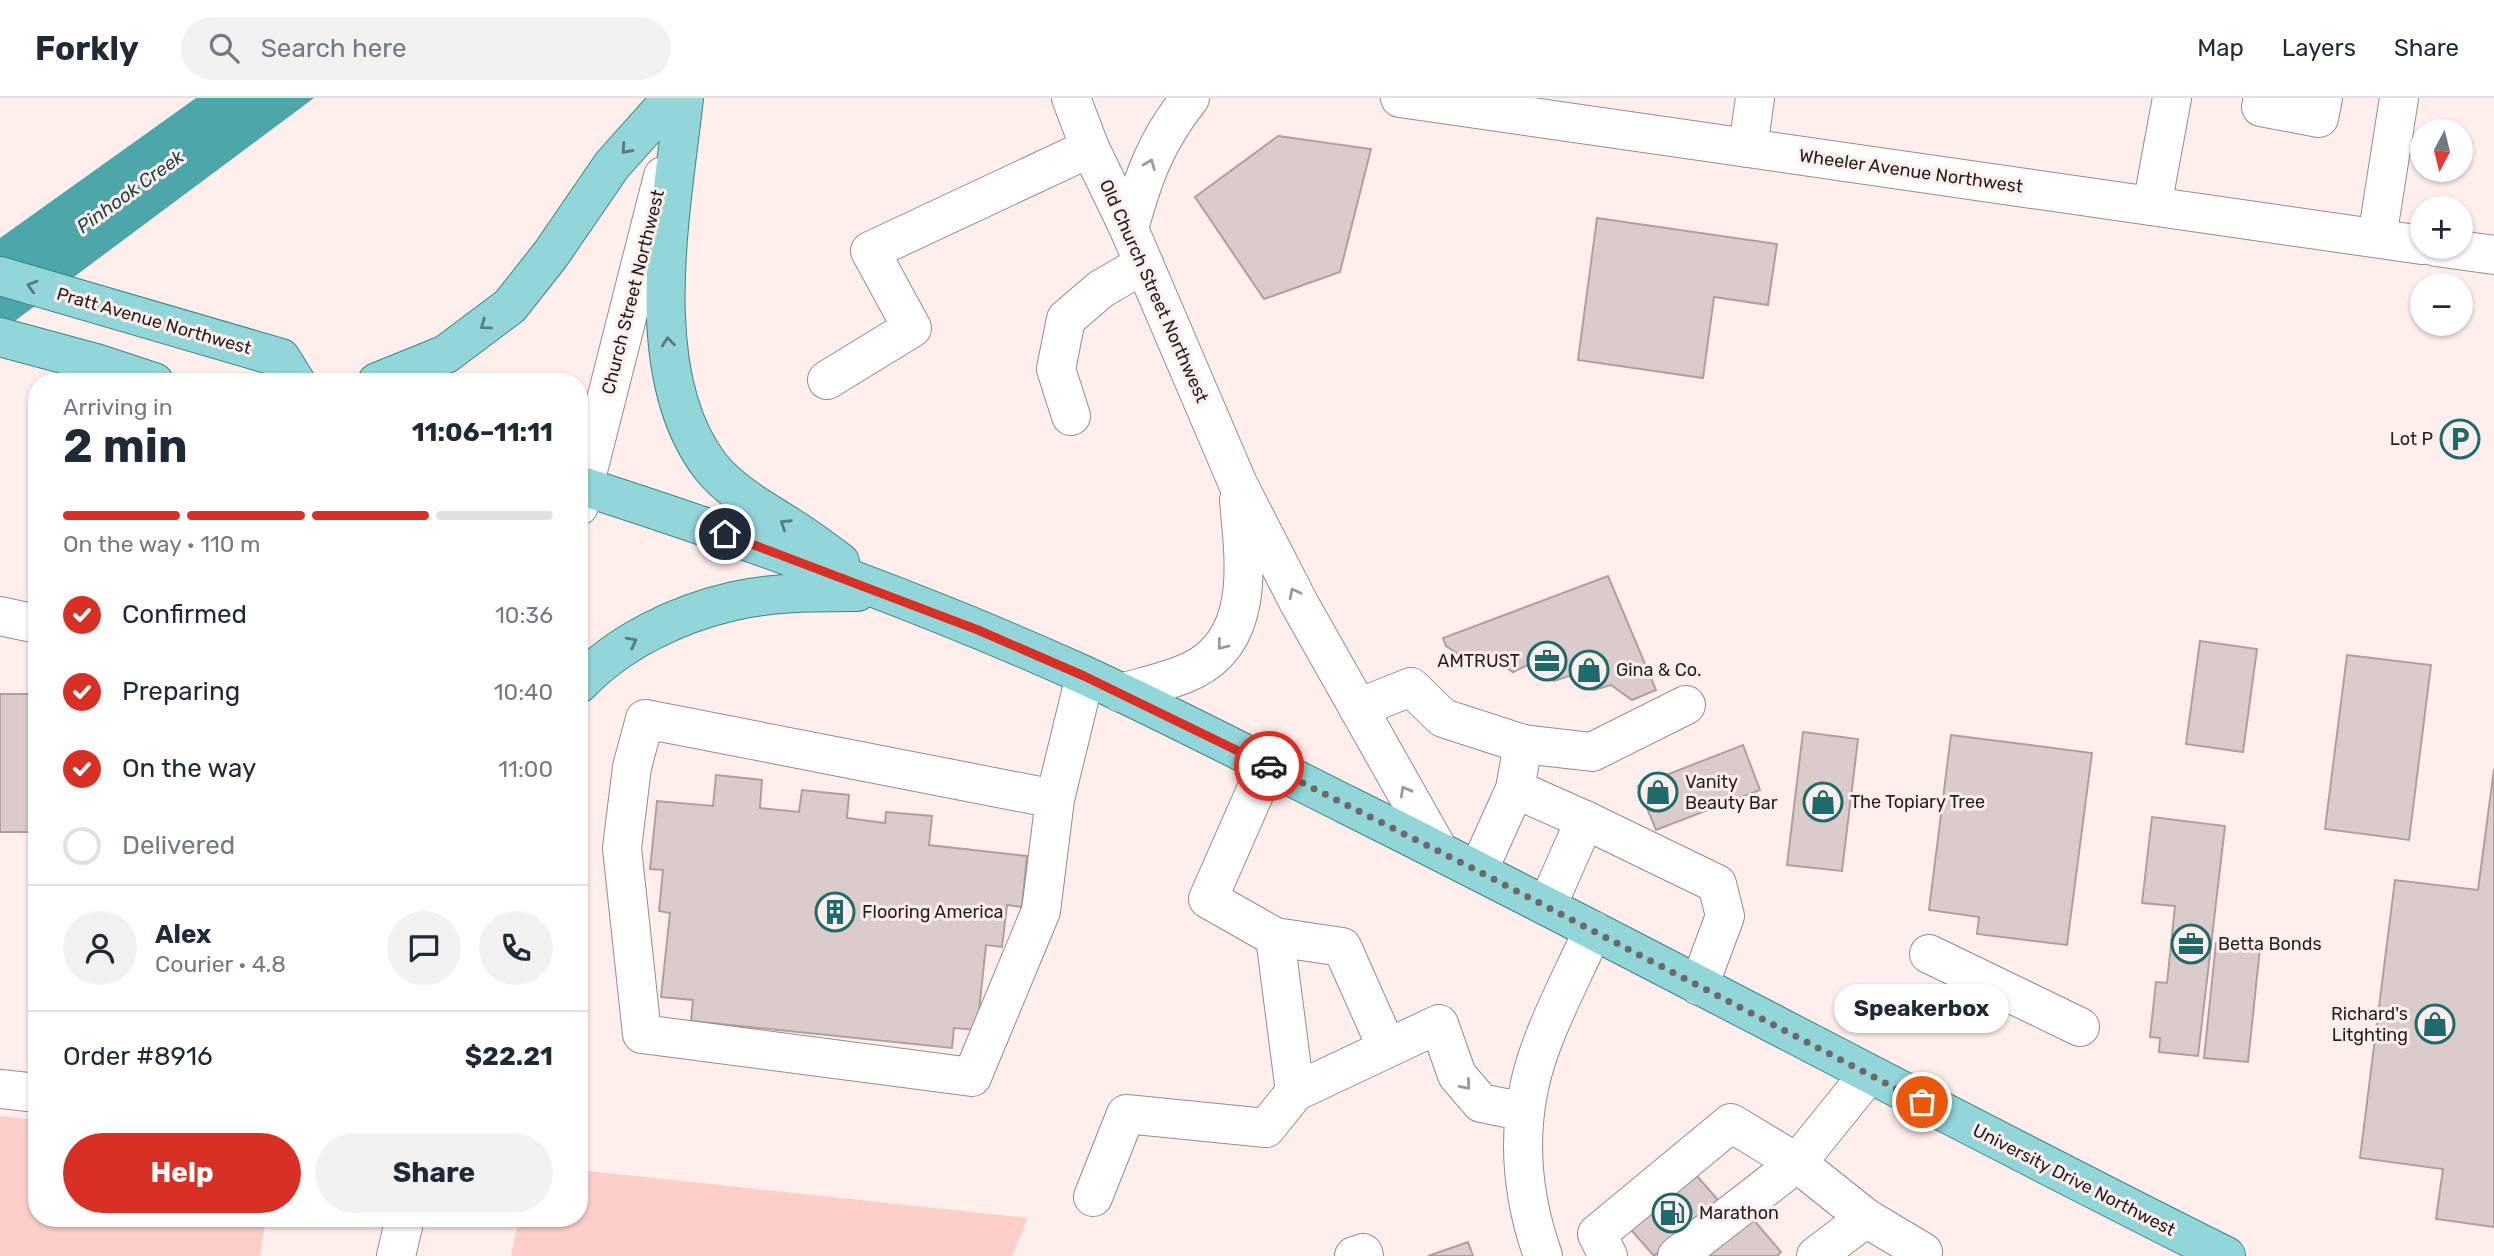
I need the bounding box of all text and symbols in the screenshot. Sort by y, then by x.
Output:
search box [181,17,671,80]
text: Forkly [35,29,139,68]
icon: search [205,29,243,67]
text: Search here [261,33,407,64]
text: Map [2197,34,2244,62]
text: Layers [2282,34,2356,62]
text: Share [2394,34,2459,62]
north arrow [2410,119,2473,182]
map controls [2410,119,2473,336]
one-way arrow [622,141,635,154]
street label: Wheeler Avenue Northwest [1798,144,2024,198]
water label: Pinhook Creek [72,145,188,238]
one-way arrow [1141,159,1155,171]
street label: Old Church Street Northwest [1095,176,1213,406]
street label: Church Street Northwest [597,187,669,397]
button: + [2410,196,2473,259]
button: − [2410,273,2473,336]
one-way arrow [26,279,38,294]
street label: Pratt Avenue Northwest [54,283,254,359]
one-way arrow [480,317,493,329]
one-way arrow [660,337,675,348]
text: Arriving in [63,393,173,421]
text: 11:06–11:11 [412,417,553,448]
parking icon: Lot P [2439,418,2481,460]
text: 2 min [63,419,188,474]
place label: Lot P [2390,428,2433,450]
pin [695,504,755,564]
icon: home [706,515,744,553]
one-way arrow [780,519,793,532]
text: On the way · 110 m [63,530,261,558]
one-way arrow [1288,588,1302,600]
icon: check [63,596,101,634]
text: Confirmed [122,599,247,630]
text: 10:36 [495,601,553,629]
one-way arrow [625,636,637,650]
one-way arrow [1218,638,1231,650]
office icon: AMTRUST [1526,640,1568,682]
shop icon: Gina & Co. [1568,649,1610,691]
place label: AMTRUST [1437,650,1520,672]
place label: Gina & Co. [1616,659,1701,681]
icon: check [63,673,101,711]
text: Preparing [122,676,240,707]
text: 10:40 [494,678,553,706]
courier [1234,731,1304,801]
icon: car [1250,747,1288,785]
icon: check [63,750,101,788]
text: On the way [122,753,256,784]
text: 11:00 [498,755,553,783]
shop icon: Vanity Beauty Bar [1637,771,1679,813]
place label: Vanity Beauty Bar [1685,771,1778,814]
shop icon: The Topiary Tree [1802,781,1844,823]
one-way arrow [1400,786,1413,799]
place label: The Topiary Tree [1850,791,1985,813]
text: Delivered [122,830,235,861]
building icon: Flooring America [814,891,856,933]
place label: Flooring America [862,901,1004,923]
button: person [63,911,137,985]
button: chat [387,911,461,985]
button: phone [479,911,553,985]
text: Alex [155,919,211,950]
office icon: Betta Bonds [2170,923,2212,965]
place label: Betta Bonds [2218,933,2322,955]
text: Courier · 4.8 [155,950,286,978]
callout: Speakerbox [1834,983,2010,1032]
text: Speakerbox [1854,994,1989,1022]
place label: Richard's Litghting [2331,1003,2408,1046]
shop icon: Richard's Litghting [2414,1003,2456,1045]
text: Order #8916 [63,1041,213,1072]
text: $22.21 [465,1041,553,1072]
pin [1892,1072,1952,1132]
one-way arrow [1458,1077,1470,1090]
icon: bag [1903,1083,1941,1121]
street label: University Drive Northwest [1969,1119,2179,1241]
button: Help [63,1133,301,1213]
button: Share [315,1133,553,1213]
fuel station icon: Marathon [1651,1192,1693,1234]
place label: Marathon [1699,1202,1779,1224]

